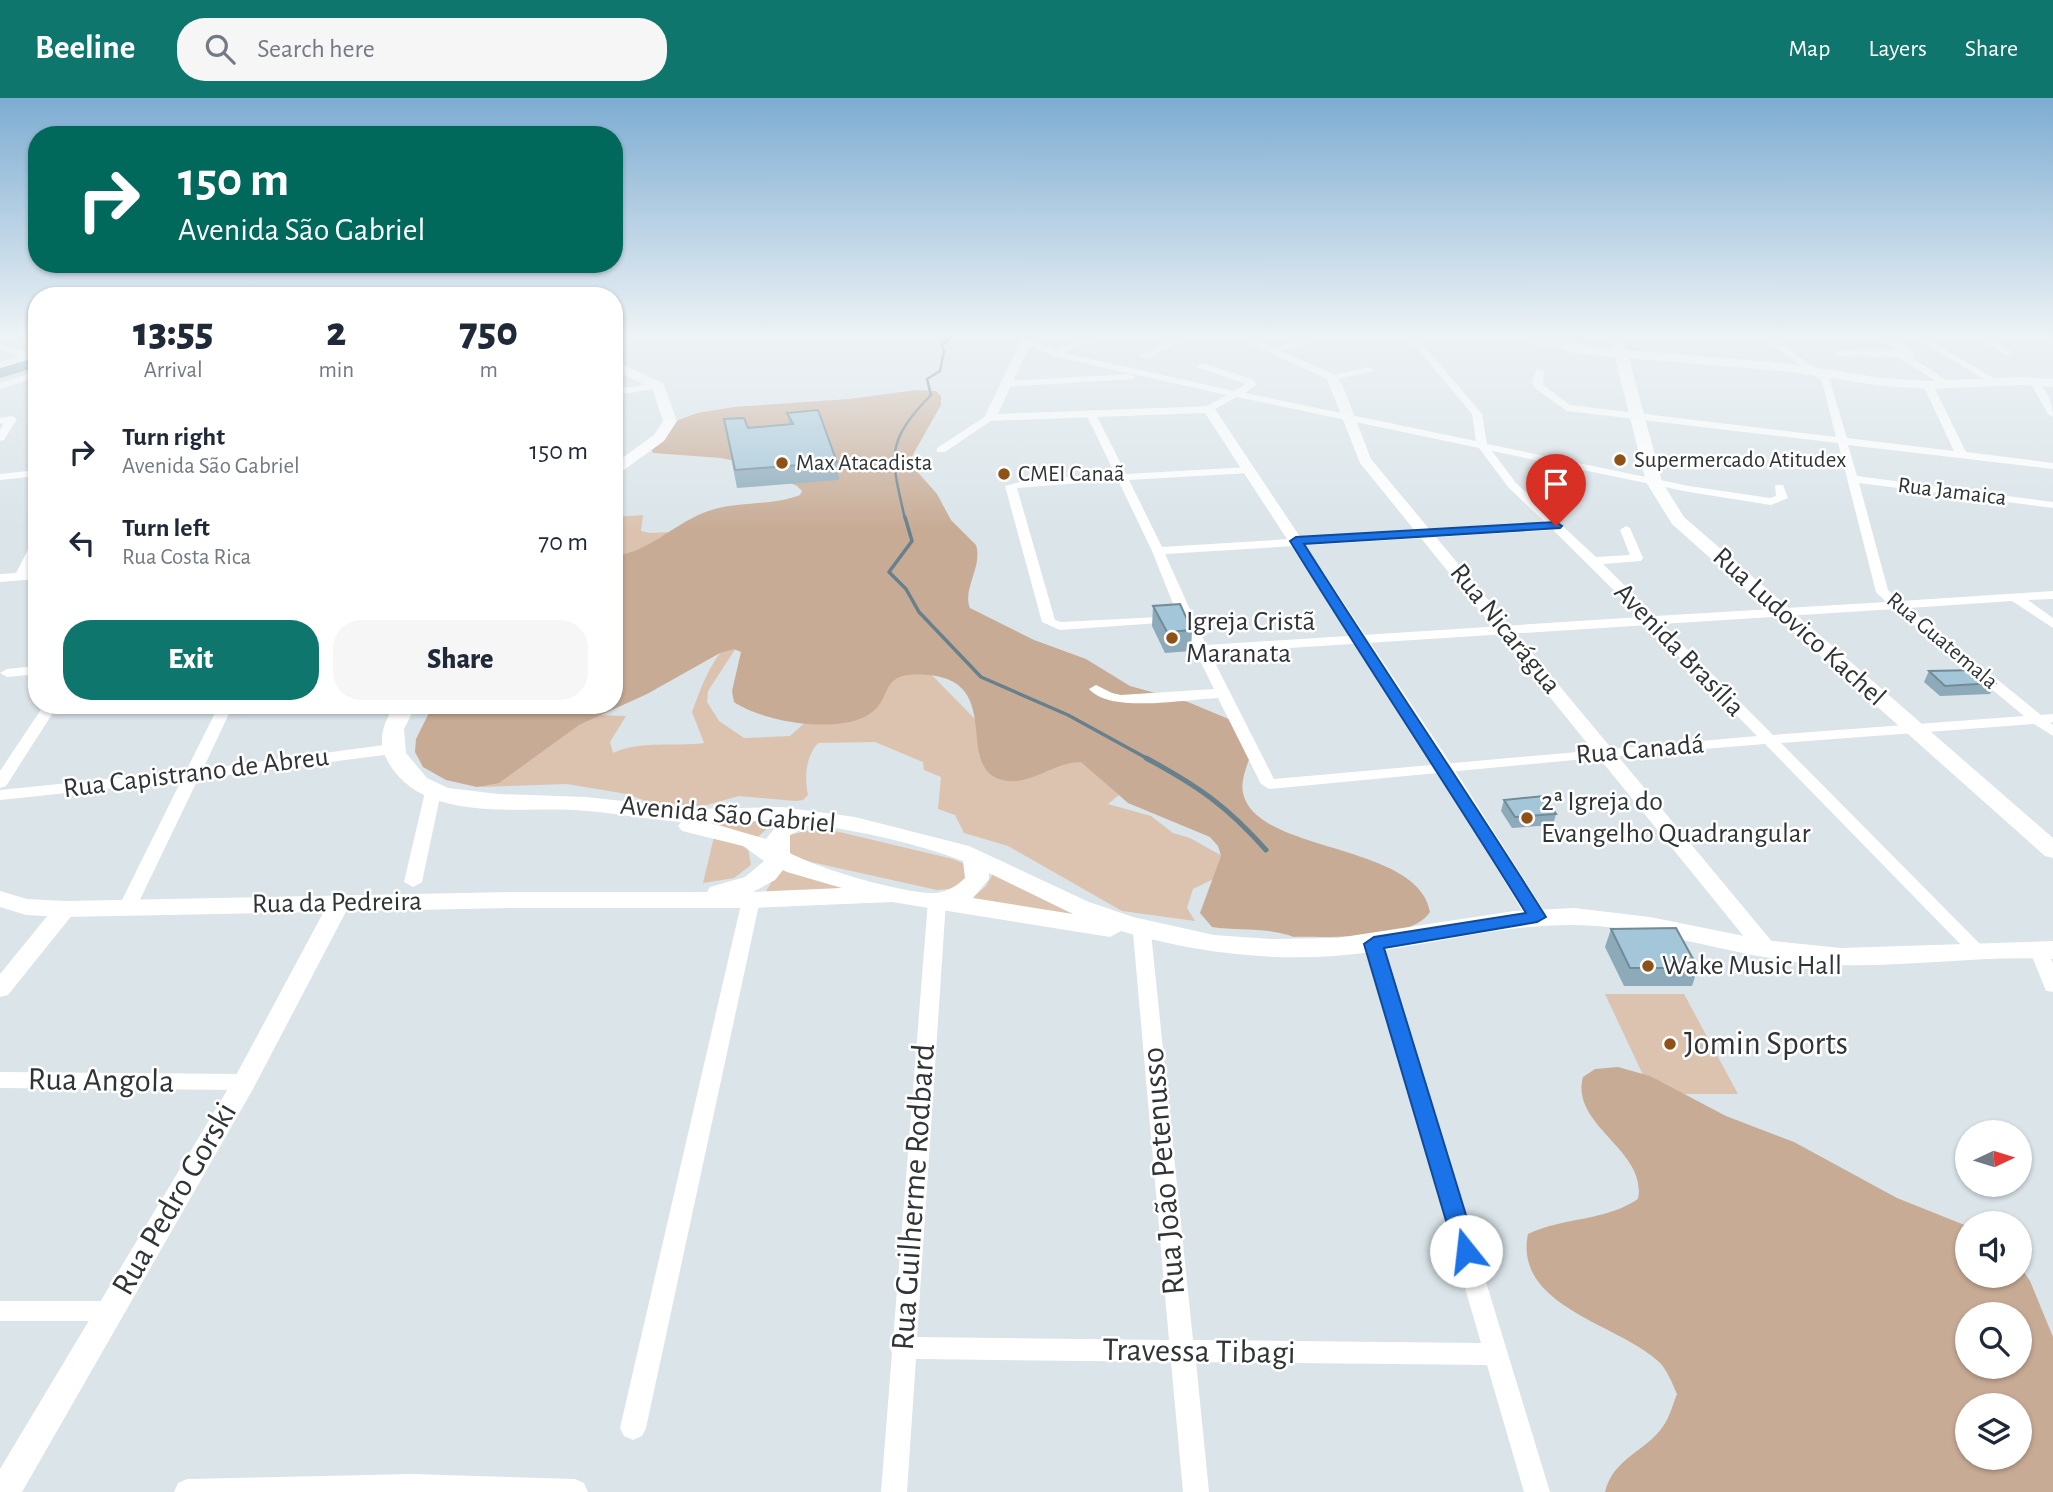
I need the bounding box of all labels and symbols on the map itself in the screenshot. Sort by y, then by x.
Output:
place label: Supermercado Atitudex [1634,449,1846,472]
place label: Max Atacadista [796,452,932,475]
marker: Supermercado Atitudex [1612,452,1628,468]
pin [1526,454,1586,526]
marker: Max Atacadista [774,455,790,471]
place label: CMEI Canaã [1018,463,1125,486]
marker: CMEI Canaã [996,466,1012,482]
street label: Rua Jamaica [1896,474,2008,510]
street label: Rua Ludovico Kachel [1707,543,1891,711]
street label: Rua Nicarágua [1444,559,1566,699]
street label: Avenida Brasília [1609,578,1749,722]
street label: Rua Guatemala [1882,588,2002,694]
place label: Igreja Cristã Maranata [1186,608,1315,668]
marker: Igreja Cristã Maranata [1164,630,1180,646]
street label: Rua Canadá [1575,730,1705,770]
street label: Rua Capistrano de Abreu [62,743,330,803]
place label: 2ª Igreja do Evangelho Quadrangular [1541,788,1811,848]
street label: Avenida São Gabriel [619,792,837,838]
marker: 2ª Igreja do Evangelho Quadrangular [1519,810,1535,826]
street label: Rua da Pedreira [252,888,422,918]
place label: Wake Music Hall [1662,952,1842,980]
marker: Wake Music Hall [1640,958,1656,974]
place label: Jomin Sports [1684,1028,1848,1061]
marker: Jomin Sports [1662,1036,1678,1052]
street label: Rua Guilherme Rodbard [887,1043,941,1351]
street label: Rua João Petenusso [1137,1046,1191,1296]
street label: Rua Angola [27,1063,175,1099]
street label: Rua Pedro Gorski [107,1097,243,1301]
north arrow [1955,1120,2032,1197]
position arrow [1429,1214,1503,1288]
street label: Travessa Tibagi [1102,1334,1296,1370]

